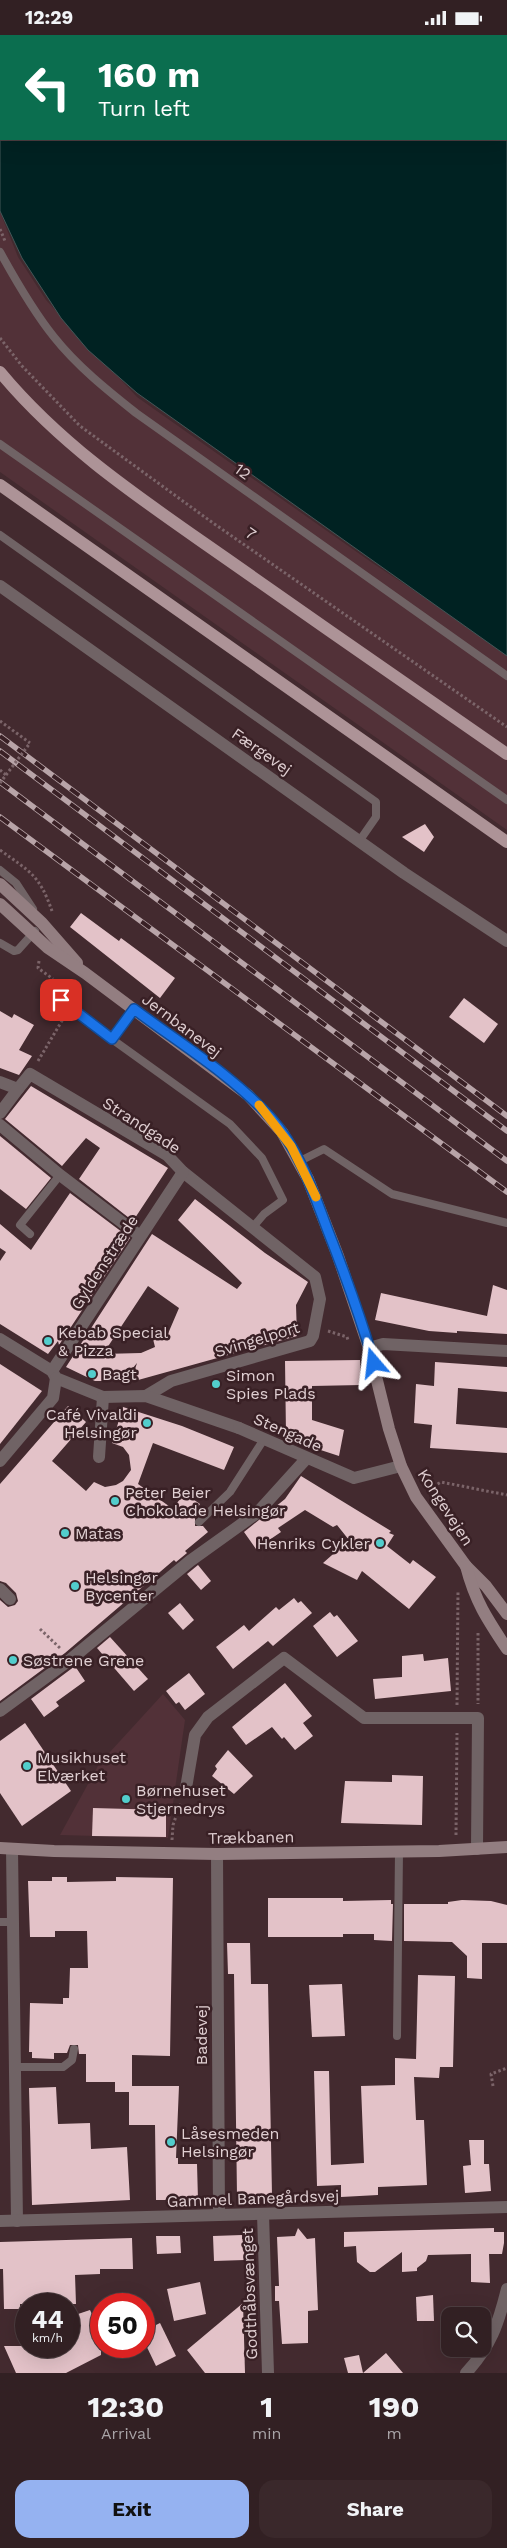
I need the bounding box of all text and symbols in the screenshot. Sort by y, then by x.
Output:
text: 12:29 [25,6,73,29]
text: 160 m [98,54,200,96]
icon: left [15,55,80,120]
text: Turn left [98,96,190,121]
street label: 12 [231,459,255,484]
street label: 7 [242,523,260,544]
street label: Færgevej [228,724,295,779]
pin [40,979,82,1021]
icon: arrive [47,986,75,1014]
street label: Jernbanevej [138,989,225,1061]
street label: Strandgade [99,1093,184,1158]
street label: Gyldenstræde [67,1211,142,1313]
street label: Svingelport [212,1317,302,1361]
place label: Kebab Special & Pizza [58,1323,168,1360]
marker: Kebab Special & Pizza [42,1335,54,1347]
position arrow [347,1336,399,1388]
place label: Bagt [102,1365,137,1384]
place label: Simon Spies Plads [226,1366,316,1403]
marker: Bagt [86,1368,98,1380]
marker: Simon Spies Plads [210,1378,222,1390]
place label: Café Vivaldi Helsingør [46,1405,137,1442]
street label: Stengade [251,1409,325,1456]
marker: Café Vivaldi Helsingør [141,1417,153,1429]
street label: Kongevejen [414,1465,477,1549]
place label: Peter Beier Chokolade Helsingør [125,1483,286,1520]
marker: Peter Beier Chokolade Helsingør [109,1495,121,1507]
place label: Matas [75,1524,122,1543]
marker: Matas [59,1527,71,1539]
place label: Henriks Cykler [257,1534,370,1553]
marker: Henriks Cykler [374,1537,386,1549]
place label: Helsingør Bycenter [85,1568,158,1605]
marker: Helsingør Bycenter [69,1580,81,1592]
place label: Søstrene Grene [23,1651,144,1670]
marker: Søstrene Grene [7,1654,19,1666]
place label: Musikhuset Elværket [37,1748,126,1785]
marker: Musikhuset Elværket [21,1760,33,1772]
place label: Børnehuset Stjernedrys [136,1781,226,1818]
marker: Børnehuset Stjernedrys [120,1793,132,1805]
street label: Trækbanen [208,1827,294,1848]
street label: Badevej [192,2005,211,2065]
place label: Låsesmeden Helsingør [181,2124,279,2161]
marker: Låsesmeden Helsingør [165,2136,177,2148]
street label: Gammel Banegårdsvej [166,2186,340,2211]
street label: Godthåbsvænget [238,2228,261,2360]
speed limit sign: 50 [90,2293,155,2358]
text: 44 [31,2305,64,2334]
map controls [441,2307,491,2357]
button: search [441,2307,491,2357]
text: km/h [32,2331,63,2345]
text: 12:30 [87,2389,164,2424]
text: 1 [260,2389,273,2424]
text: 190 [369,2389,420,2424]
text: Arrival [101,2424,151,2443]
text: min [252,2424,281,2443]
text: m [387,2424,402,2443]
button: Exit [15,2480,249,2538]
button: Share [259,2480,492,2538]

